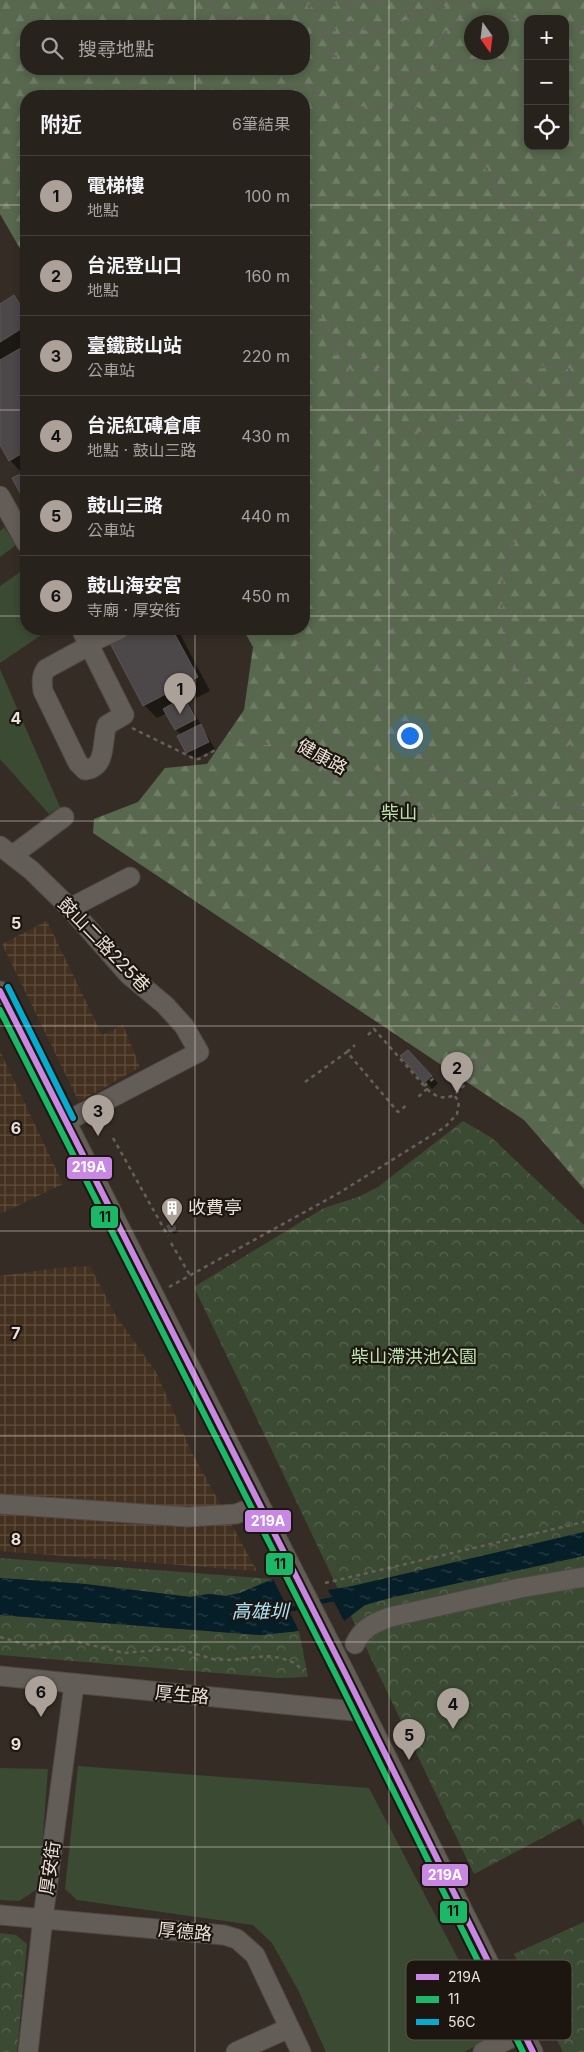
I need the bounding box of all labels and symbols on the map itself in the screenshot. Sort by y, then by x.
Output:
north arrow [464,15,509,60]
pin: 1 [164,673,196,714]
text: 4 [11,708,22,728]
your location [397,723,423,749]
street label: 健康路 [294,734,351,779]
park label: 柴山 [381,802,417,823]
street label: 鼓山二路225巷 [54,893,155,996]
text: 5 [11,913,21,933]
pin: 2 [441,1052,473,1093]
pin: 3 [82,1095,114,1136]
text: 6 [11,1118,21,1138]
line badge: 219A [66,1156,113,1180]
text: 219A [72,1158,107,1175]
building icon: 收費亭 [160,1196,184,1227]
place label: 收費亭 [188,1197,242,1218]
line badge: 11 [90,1205,119,1229]
text: 11 [99,1208,111,1225]
text: 7 [11,1323,21,1343]
park label: 柴山滯洪池公園 [351,1346,477,1367]
line badge: 219A [244,1509,292,1533]
text: 219A [251,1512,286,1529]
text: 8 [11,1529,21,1549]
line badge: 11 [265,1552,294,1576]
text: 11 [274,1555,286,1572]
water label: 高雄圳 [231,1600,291,1623]
pin: 6 [25,1676,57,1717]
street label: 厚生路 [154,1682,210,1707]
pin: 4 [437,1688,469,1729]
pin: 5 [393,1719,425,1760]
text: 9 [11,1734,21,1754]
street label: 厚安街 [35,1840,64,1896]
line badge: 219A [421,1863,469,1887]
text: 219A [428,1866,463,1883]
line badge: 11 [439,1900,468,1924]
text: 11 [447,1902,459,1919]
street label: 厚德路 [157,1919,213,1944]
legend [406,1960,572,2040]
text: 219A [448,1968,481,1985]
text: 11 [448,1990,459,2007]
text: 56C [448,2013,475,2030]

